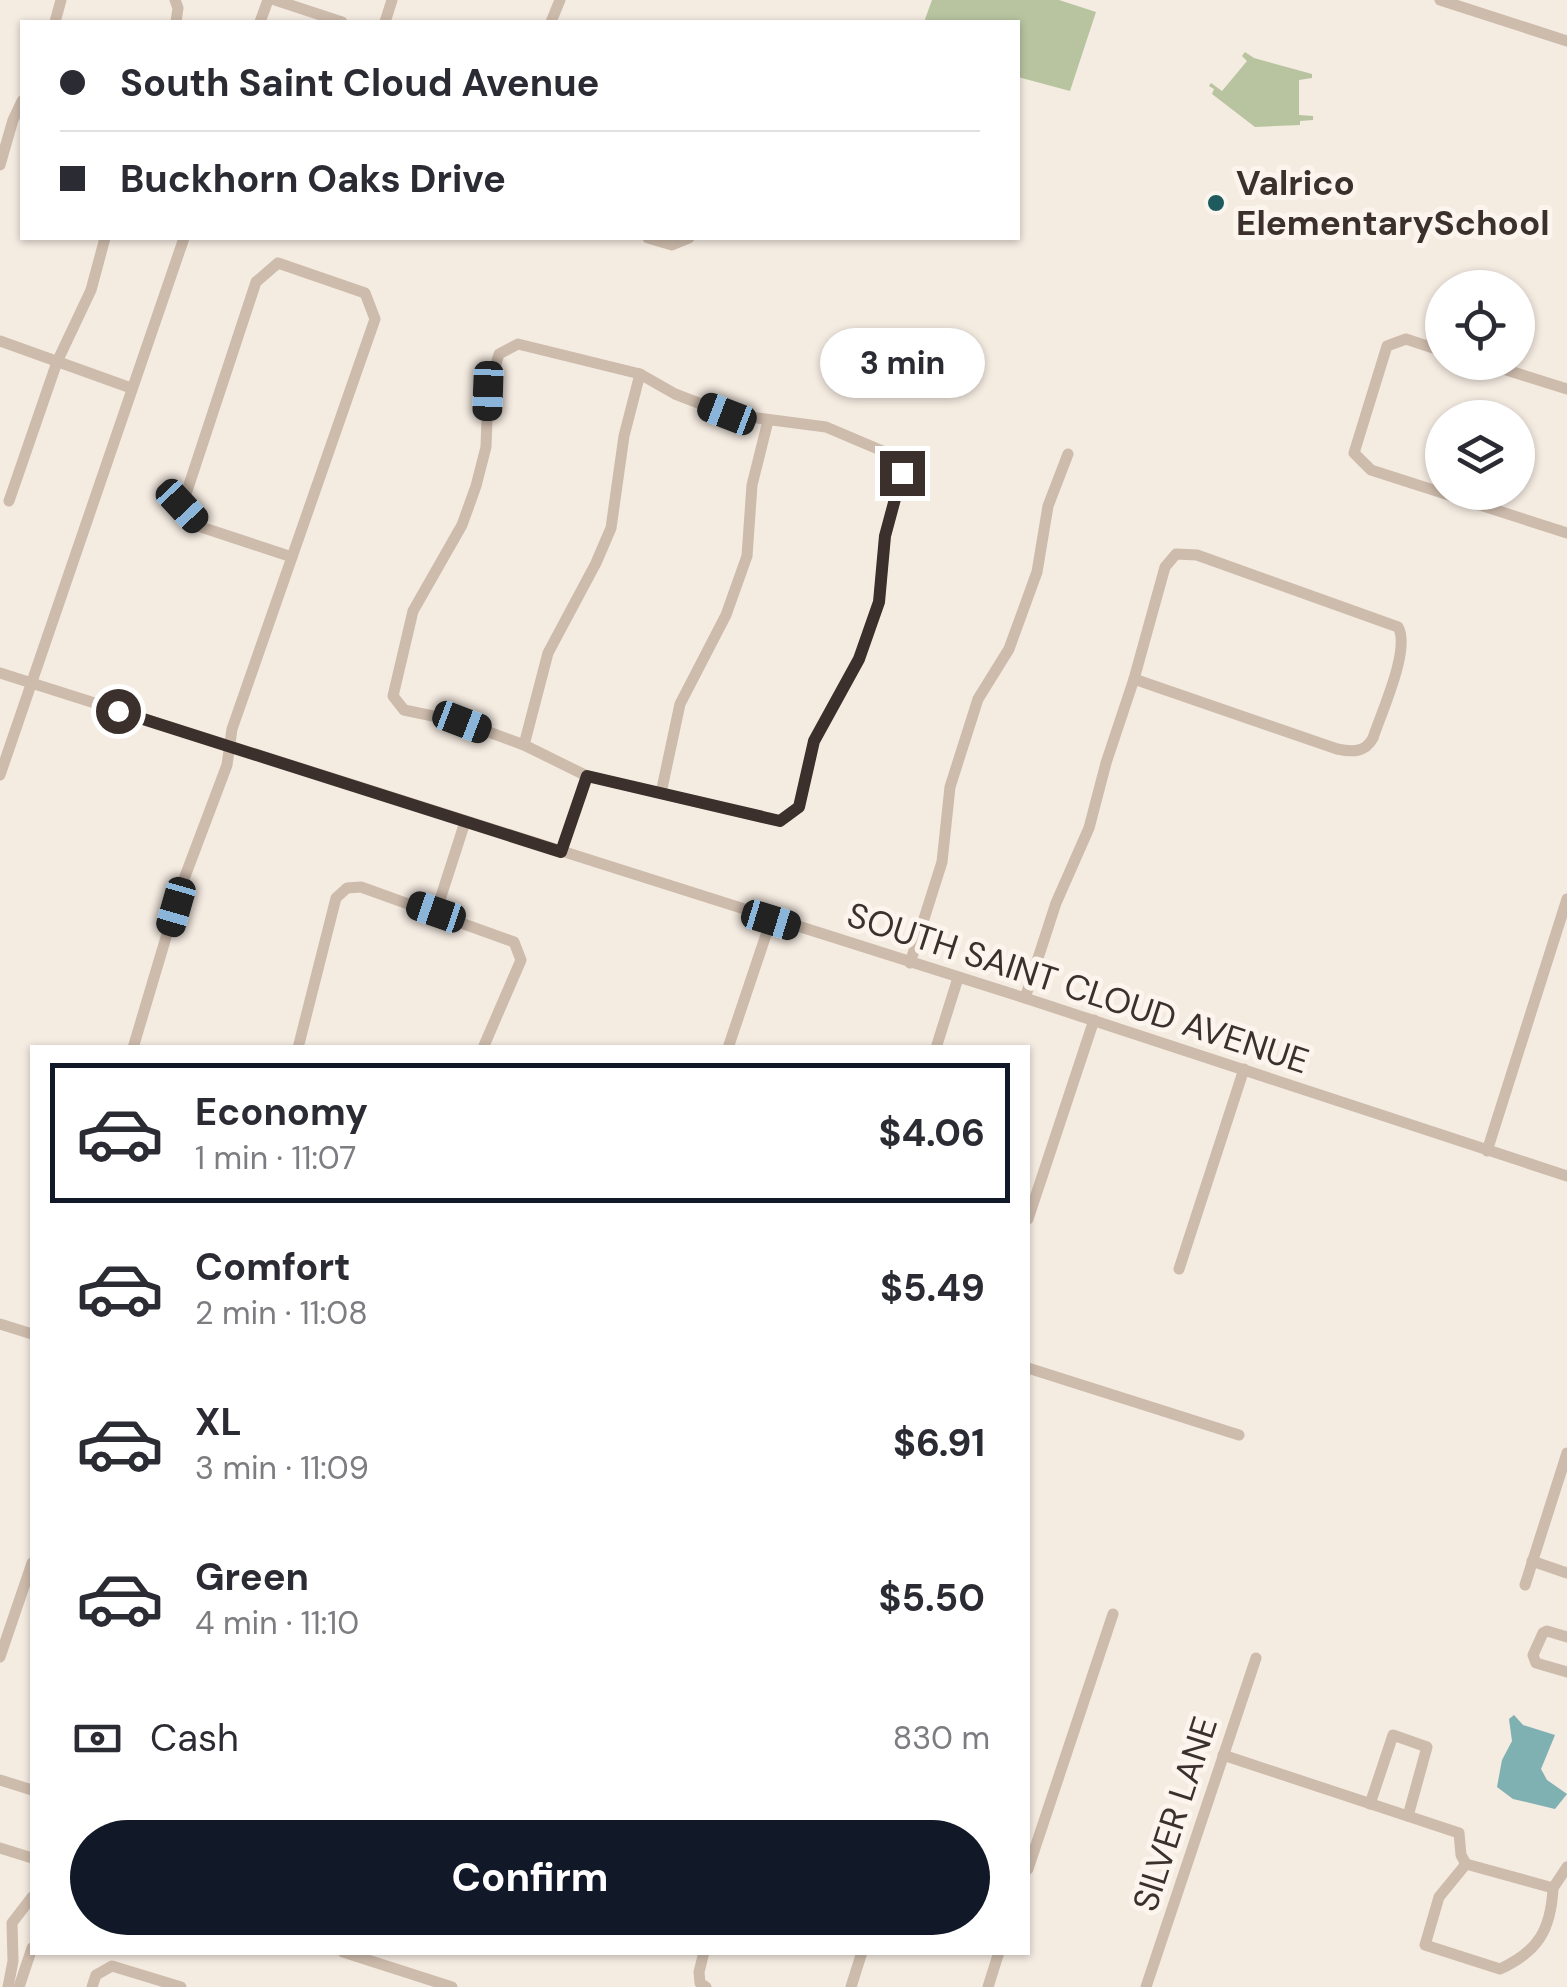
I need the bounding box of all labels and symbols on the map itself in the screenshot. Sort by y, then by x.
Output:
place label: Valrico ElementarySchool [1236,160,1550,246]
marker: Valrico ElementarySchool [1205,192,1227,214]
callout: 3 min [820,328,984,398]
car [472,360,504,422]
car [694,389,760,439]
route end [880,451,925,496]
car [151,474,213,538]
route start [96,689,141,734]
car [429,697,495,747]
car [153,874,199,940]
car [403,888,469,936]
street label: SOUTH SAINT CLOUD AVENUE [841,892,1315,1084]
car [738,897,804,943]
street label: SILVER LANE [1122,1711,1228,1917]

